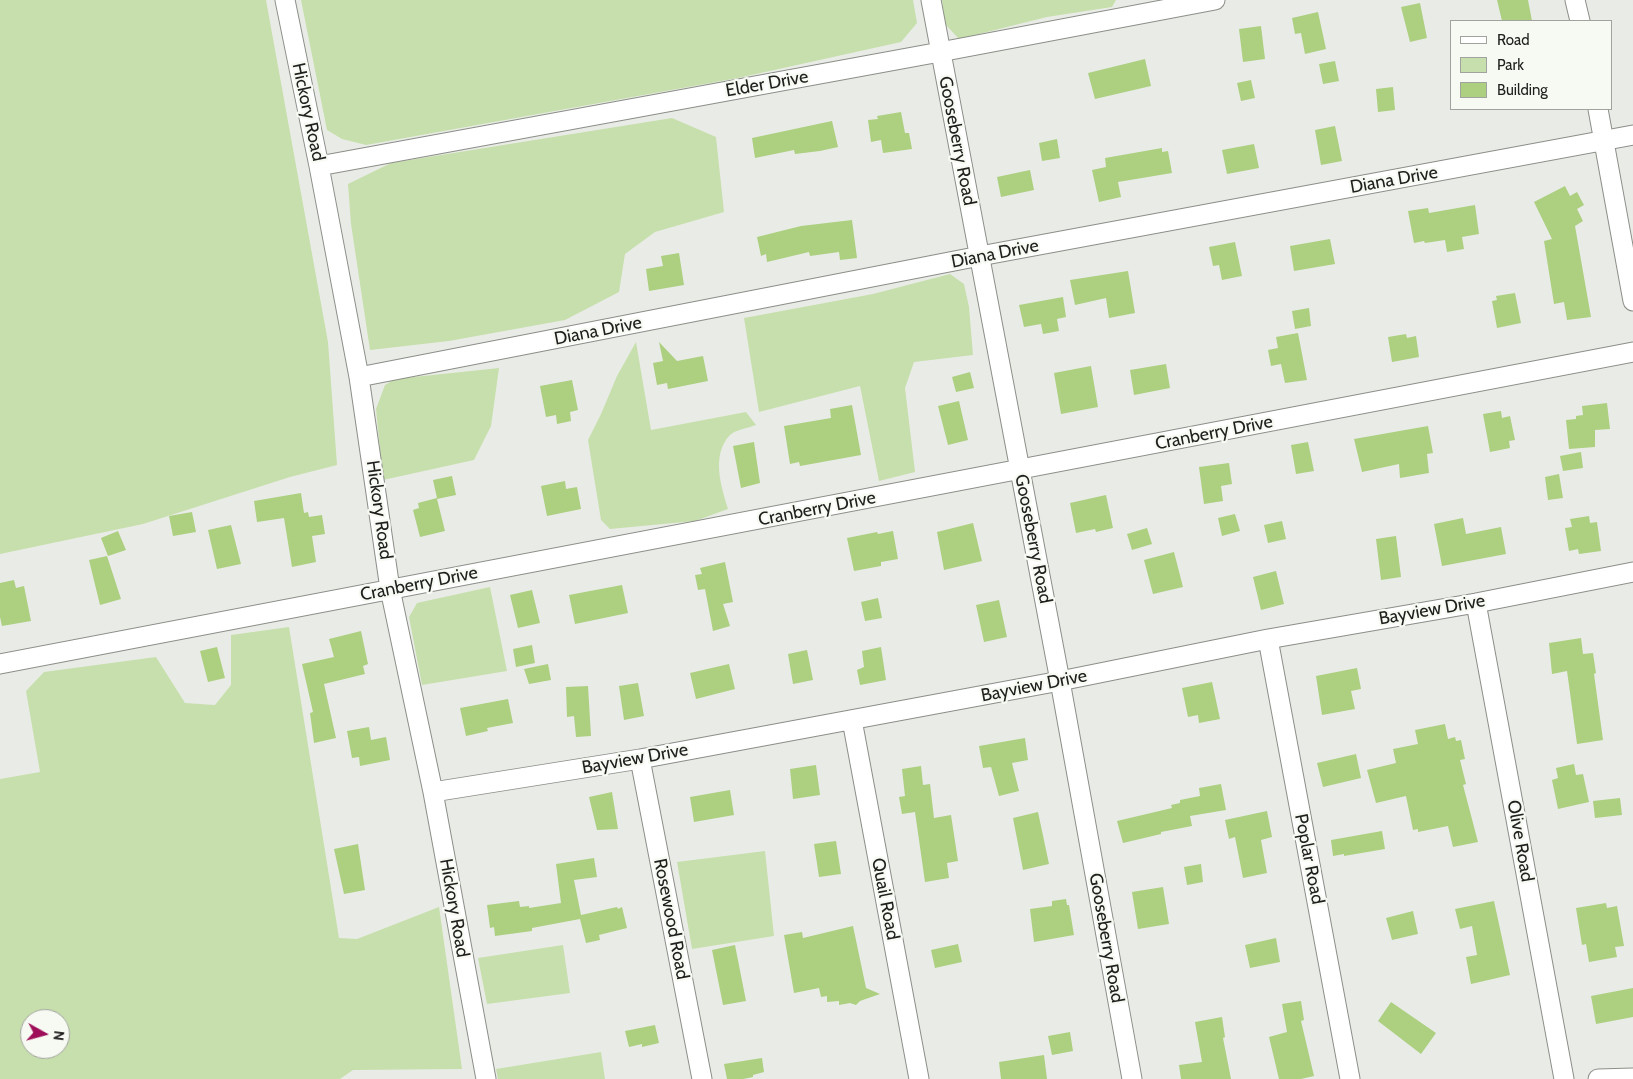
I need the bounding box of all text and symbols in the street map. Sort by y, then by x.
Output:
legend [1450,20,1613,110]
text: Road [1497,31,1530,49]
text: Park [1497,56,1524,74]
street label: Hickory Road [287,61,329,163]
street label: Elder Drive [724,66,810,102]
street label: Gooseberry Road [934,75,980,207]
text: Building [1497,81,1548,99]
street label: Diana Drive [1349,162,1439,198]
street label: Diana Drive [949,235,1041,273]
street label: Diana Drive [552,312,644,350]
street label: Cranberry Drive [1153,411,1275,455]
street label: Hickory Road [361,459,397,561]
street label: Gooseberry Road [1010,473,1056,605]
street label: Cranberry Drive [756,487,878,531]
street label: Cranberry Drive [358,562,480,606]
street label: Bayview Drive [1377,590,1487,630]
street label: Bayview Drive [979,665,1089,707]
street label: Bayview Drive [580,739,690,779]
street label: Olive Road [1502,798,1538,884]
street label: Poplar Road [1290,812,1328,906]
street label: Quail Road [866,856,904,942]
street label: Hickory Road [435,857,473,959]
street label: Rosewood Road [649,857,693,981]
street label: Gooseberry Road [1084,872,1128,1004]
north arrow [20,1009,70,1059]
text: N [49,1030,68,1042]

